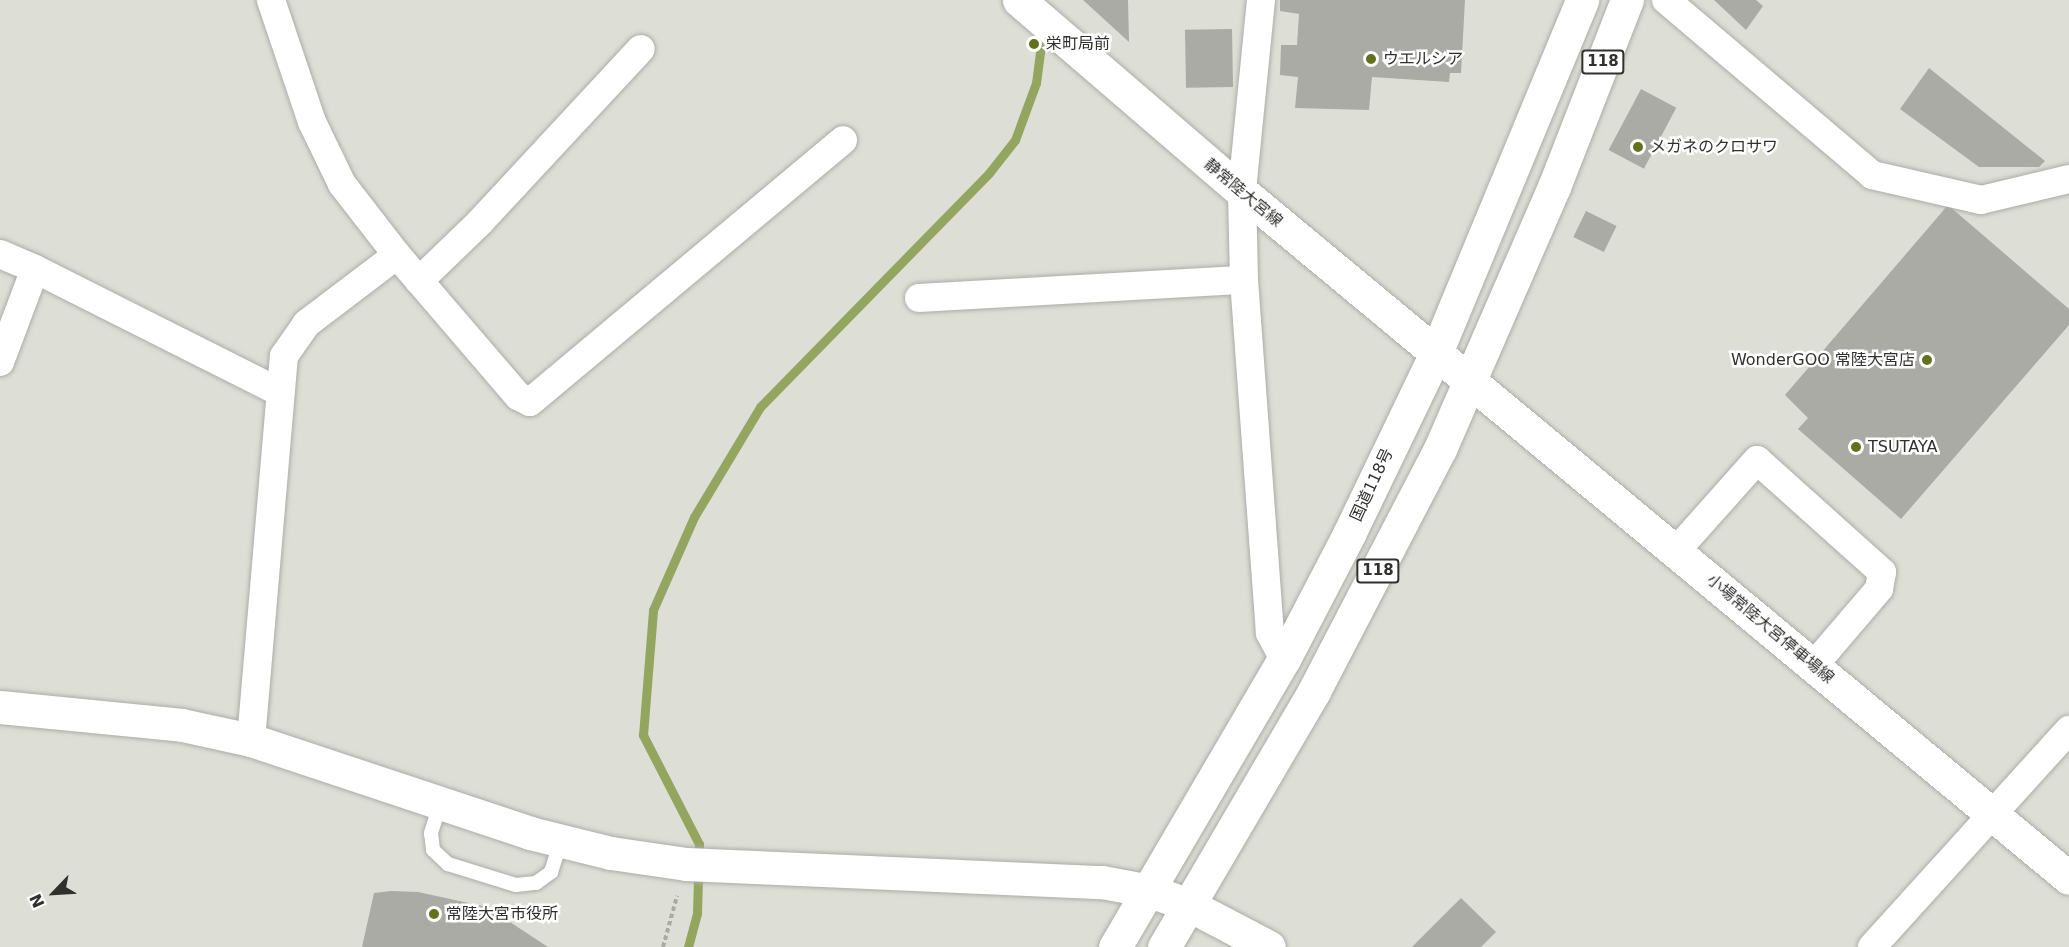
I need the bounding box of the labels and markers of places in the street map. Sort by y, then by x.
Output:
place label: 栄町局前 [1046,34,1110,54]
marker: 栄町局前 [1027,37,1041,51]
place label: ウエルシア [1383,49,1463,69]
marker: ウエルシア [1364,52,1378,66]
place label: メガネのクロサワ [1650,137,1778,157]
marker: メガネのクロサワ [1631,140,1645,154]
place label: WonderGOO 常陸大宮店 [1731,350,1915,370]
marker: WonderGOO 常陸大宮店 [1920,353,1934,367]
place label: TSUTAYA [1868,437,1937,457]
marker: TSUTAYA [1849,440,1863,454]
place label: 常陸大宮市役所 [446,904,558,924]
marker: 常陸大宮市役所 [427,907,441,921]

